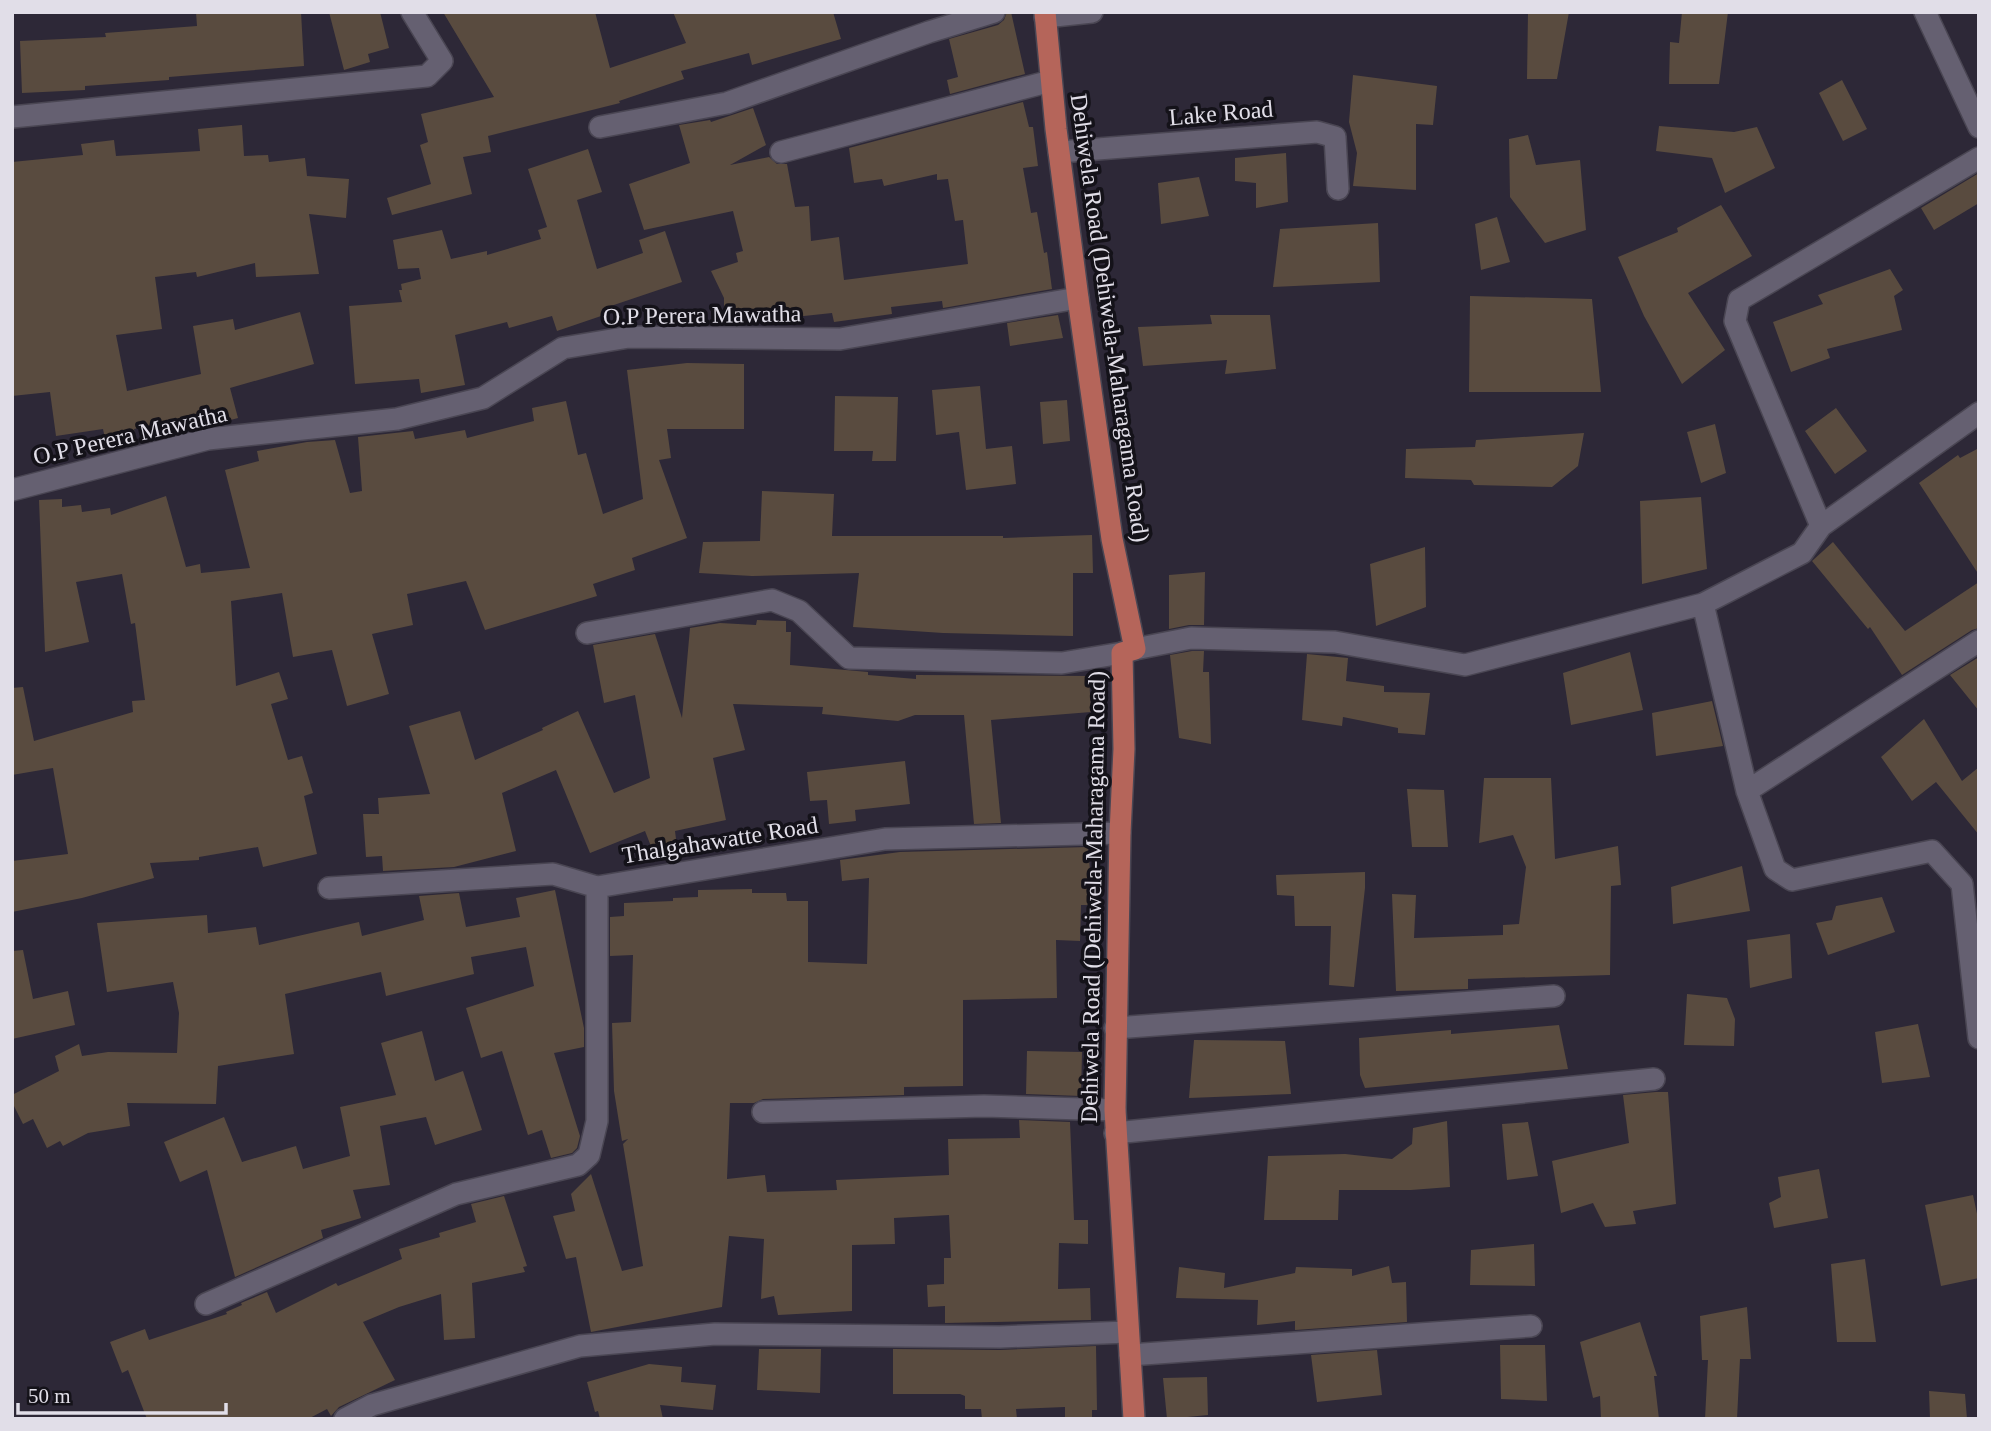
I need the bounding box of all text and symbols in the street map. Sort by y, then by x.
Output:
street label: Dehiwela Road (Dehiwela-Maharagama Road) [1066,92,1154,544]
street label: Lake Road [1168,95,1274,131]
street label: O.P Perera Mawatha [603,300,802,330]
street label: O.P Perera Mawatha [30,400,230,470]
street label: Dehiwela Road (Dehiwela-Maharagama Road) [1076,671,1110,1123]
street label: Thalgahawatte Road [620,812,820,868]
scale bar [18,1372,226,1416]
text: 50 m [28,1384,71,1408]

